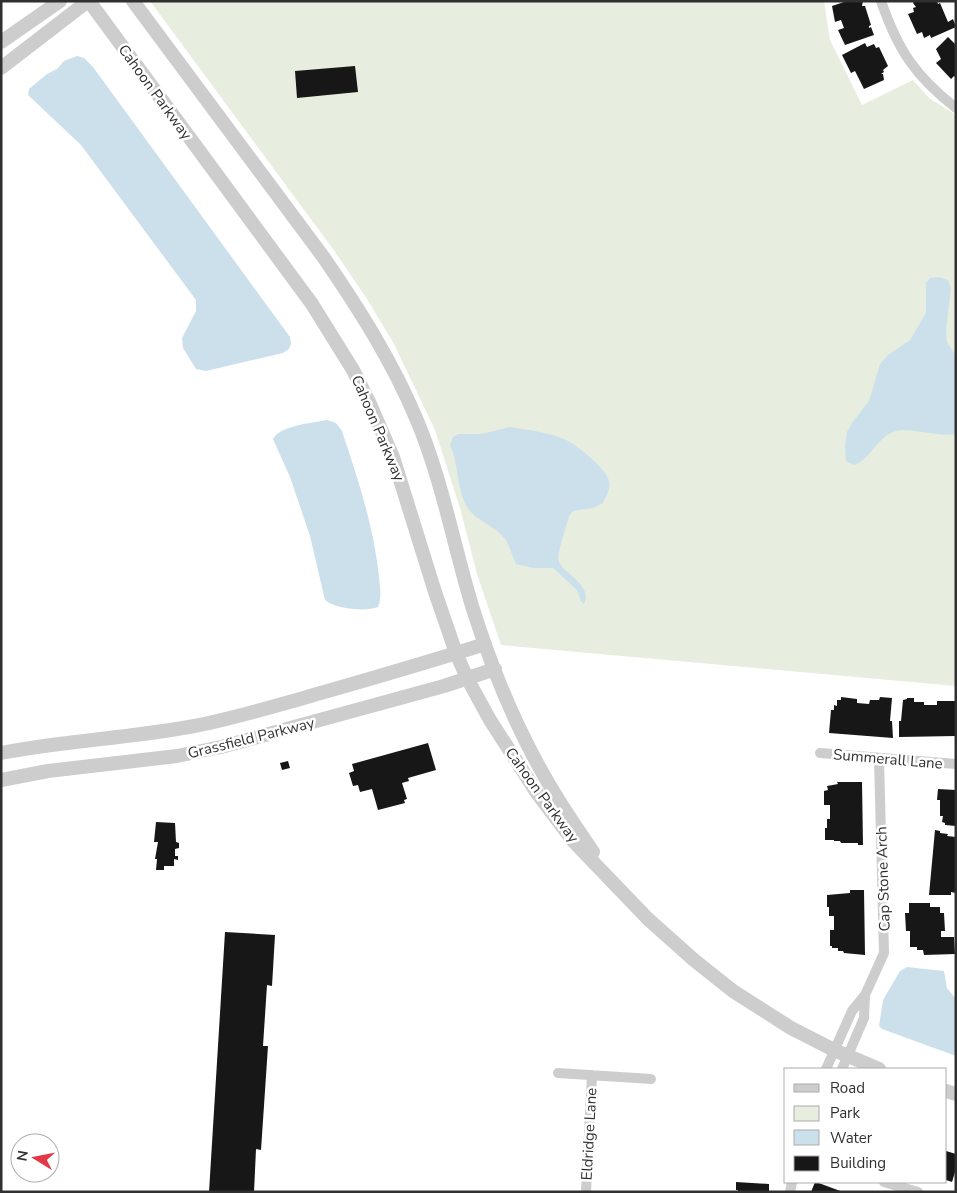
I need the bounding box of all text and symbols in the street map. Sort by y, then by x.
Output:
street label: Cahoon Parkway [114,40,197,144]
street label: Cahoon Parkway [347,372,409,484]
street label: Grassfield Parkway [186,713,317,763]
street label: Cahoon Parkway [501,743,584,847]
street label: Summerall Lane [832,744,944,774]
street label: Cap Stone Arch [871,826,895,932]
legend [784,1068,947,1183]
text: Road [830,1078,865,1098]
street label: Eldridge Lane [577,1087,601,1181]
text: Park [830,1103,860,1123]
text: Water [830,1128,873,1148]
north arrow [10,1133,60,1183]
text: N [12,1149,33,1163]
text: Building [830,1153,886,1173]

